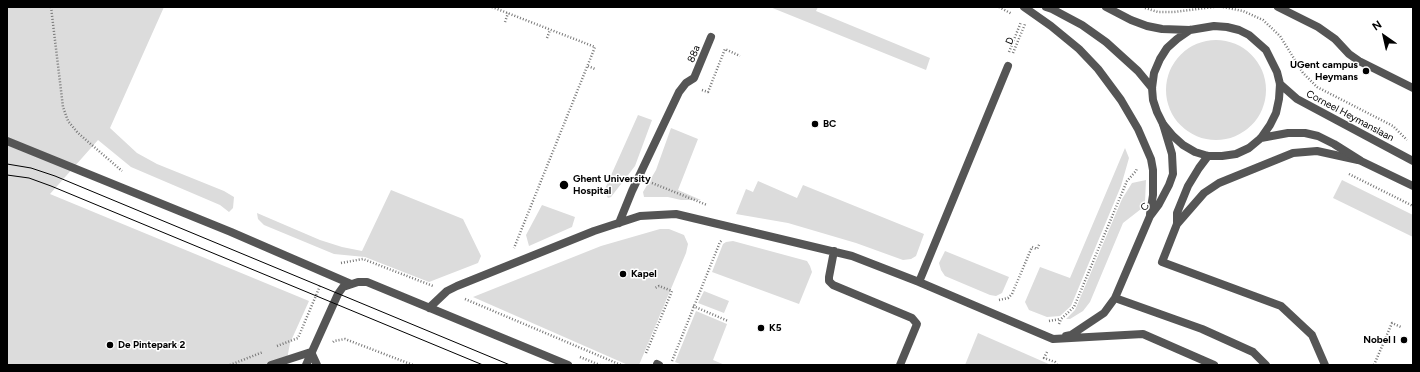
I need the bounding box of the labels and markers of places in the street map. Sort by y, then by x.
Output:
place label: UGent campus Heymans [1290,59,1358,82]
marker: UGent campus Heymans [1361,66,1371,76]
place label: BC [823,118,836,130]
marker: BC [810,119,820,129]
place label: Ghent University Hospital [573,173,651,196]
marker: Ghent University Hospital [558,179,570,191]
place label: Kapel [631,268,657,280]
marker: Kapel [618,269,628,279]
place label: K5 [769,322,781,334]
marker: K5 [756,323,766,333]
place label: Nobel I [1363,334,1396,346]
marker: Nobel I [1399,335,1409,345]
place label: De Pintepark 2 [118,339,185,351]
marker: De Pintepark 2 [105,340,115,350]

